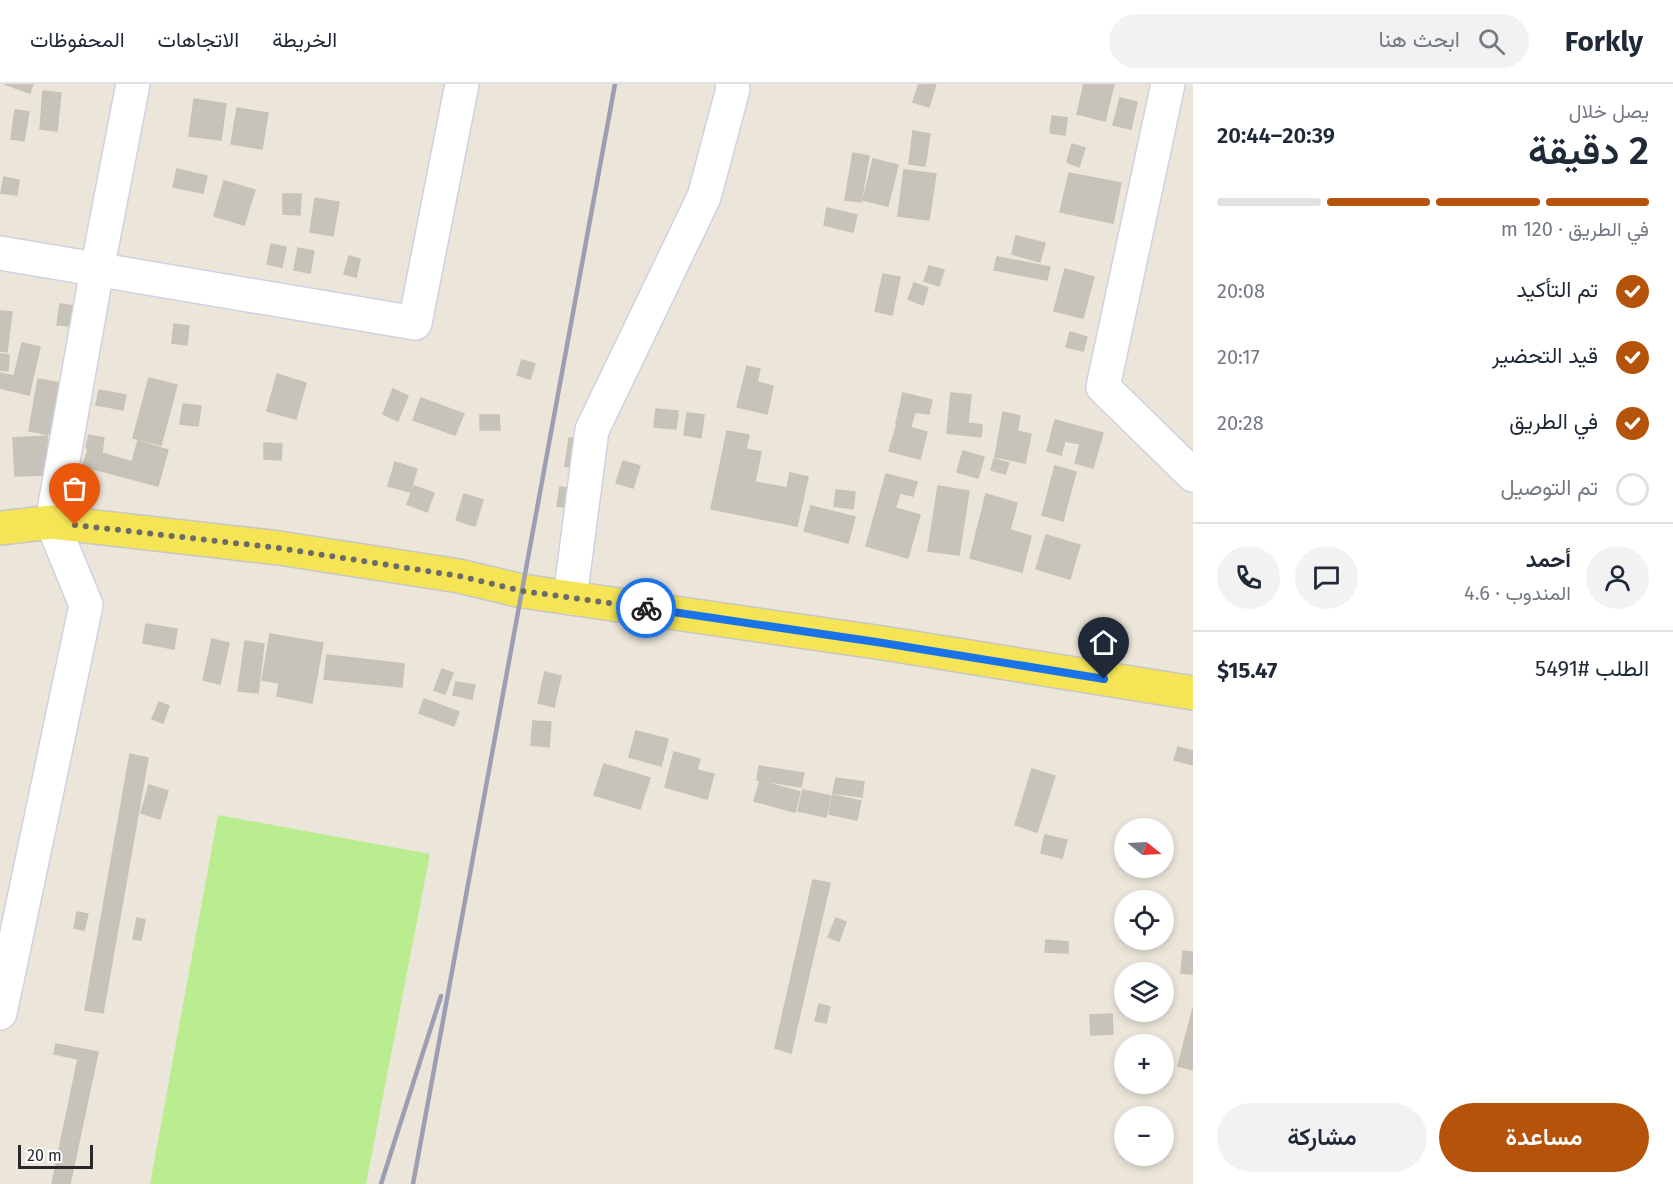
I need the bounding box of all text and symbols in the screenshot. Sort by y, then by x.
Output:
search box [1109,14,1529,68]
icon: search [1475,25,1508,58]
text: Forkly [1565,25,1643,58]
text: ابحث هنا [1378,26,1460,53]
text: المحفوظات [30,27,125,53]
text: الاتجاهات [158,27,239,53]
text: الخريطة [272,27,337,53]
text: يصل خلال [1569,99,1649,123]
text: 20:39–20:44 [1217,122,1335,149]
text: 2 دقيقة [1528,128,1649,174]
text: في الطريق · 120 m [1501,217,1649,241]
icon: check [1616,275,1649,308]
text: تم التأكيد [1516,276,1598,303]
text: 20:08 [1217,279,1265,303]
icon: check [1616,341,1649,374]
text: قيد التحضير [1492,342,1598,369]
text: 20:17 [1217,345,1260,369]
icon: check [1616,407,1649,440]
text: في الطريق [1509,408,1598,435]
text: 20:28 [1217,411,1264,435]
pin [49,463,100,525]
icon: bag [58,472,91,505]
text: تم التوصيل [1500,474,1598,501]
button: phone [1217,546,1280,609]
button: chat [1295,546,1358,609]
text: أحمد [1526,546,1571,573]
button: person [1586,546,1649,609]
courier [616,578,676,638]
text: المندوب · 4.6 [1464,581,1571,605]
icon: bike [630,592,663,625]
pin [1078,617,1129,679]
icon: home [1087,626,1120,659]
text: الطلب #5491 [1535,655,1649,682]
text: $15.47 [1217,657,1277,684]
north arrow [1114,818,1174,878]
map controls [1114,818,1174,1166]
button: locate [1114,890,1174,950]
button: layers [1114,962,1174,1022]
button: + [1114,1034,1174,1094]
button: مشاركة [1217,1103,1427,1172]
button: مساعدة [1439,1103,1649,1172]
button: − [1114,1106,1174,1166]
scale bar [18,1142,93,1170]
text: 20 m [27,1146,62,1165]

